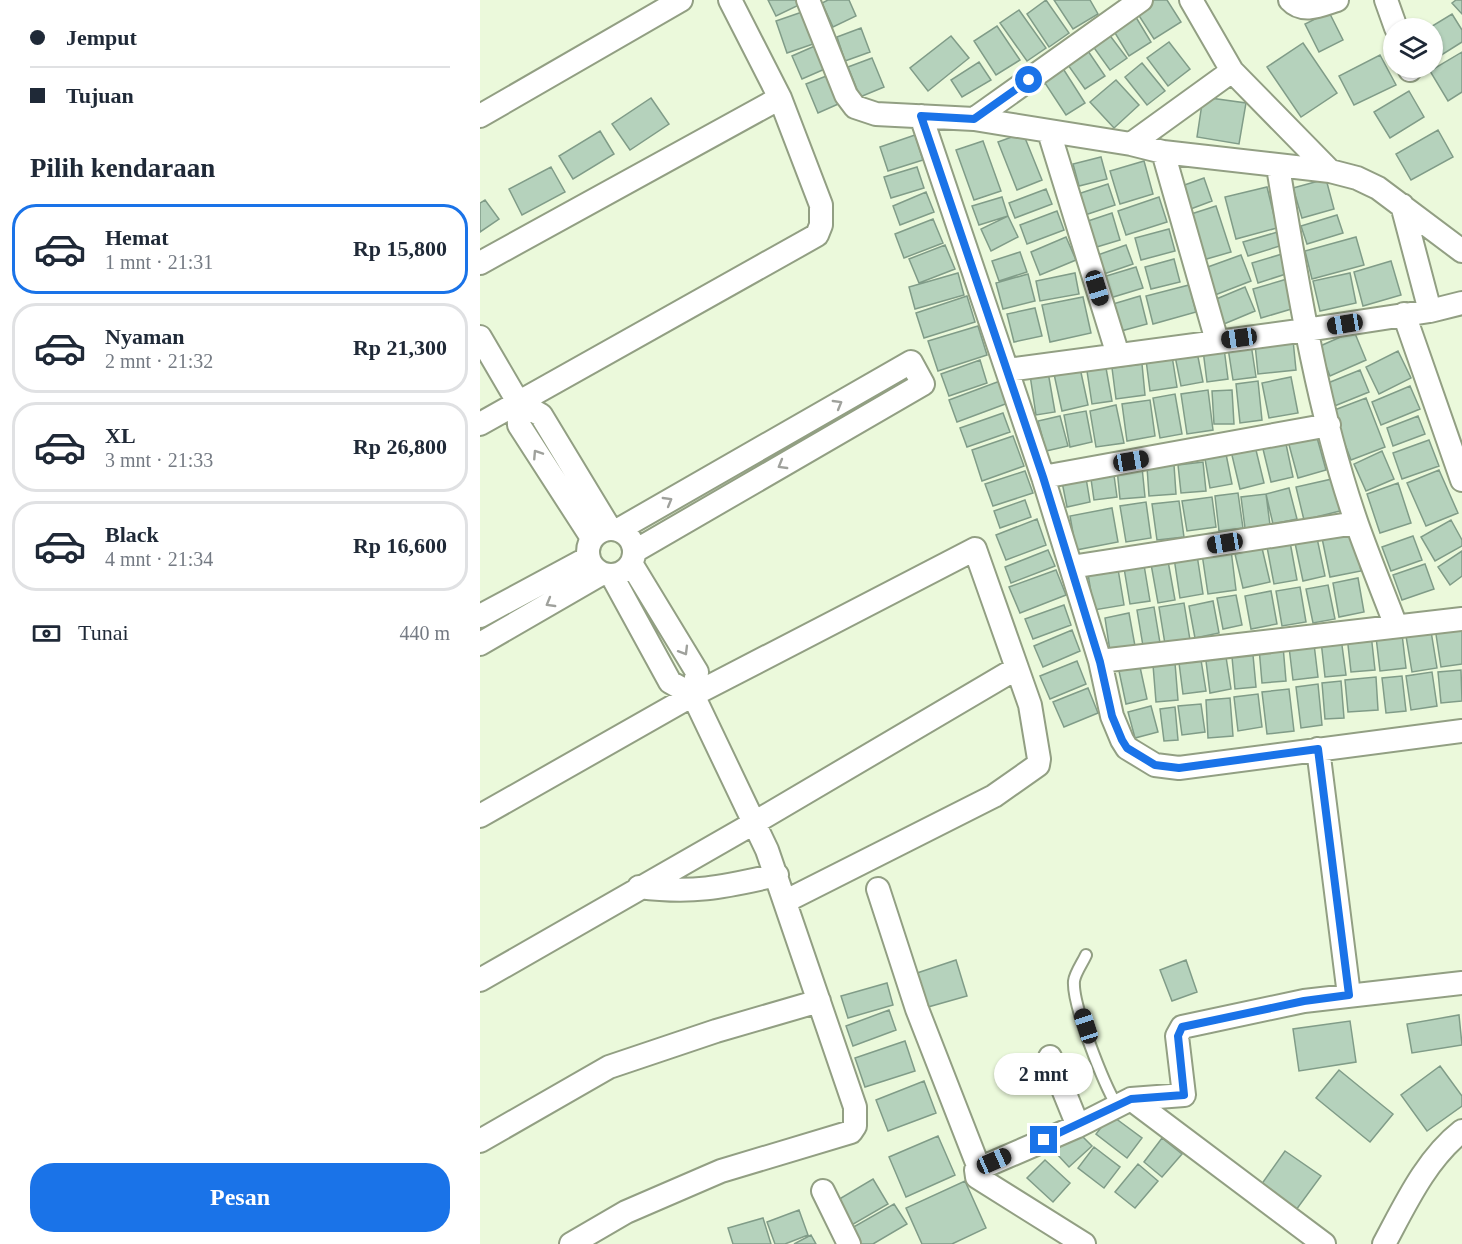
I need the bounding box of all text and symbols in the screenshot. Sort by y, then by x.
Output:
map controls [1383,18,1443,78]
button: layers [1383,18,1443,78]
text: Jemput [66,25,137,50]
route start [1015,66,1042,93]
text: Tujuan [66,83,134,108]
text: Pilih kendaraan [30,153,215,183]
icon: car [33,222,87,276]
text: Hemat [105,225,169,250]
text: Rp 15,800 [353,236,447,261]
text: 1 mnt · 21:31 [105,251,213,273]
car [1083,268,1111,308]
car [1326,312,1364,336]
icon: car [33,321,87,375]
text: Nyaman [105,324,184,349]
car [1220,327,1258,349]
text: Rp 21,300 [353,335,447,360]
text: 2 mnt · 21:32 [105,350,213,372]
one-way arrow [832,400,842,412]
icon: car [33,420,87,474]
text: XL [105,423,136,448]
text: Rp 26,800 [353,434,447,459]
text: 3 mnt · 21:33 [105,449,213,471]
car [1112,449,1150,473]
one-way arrow [533,450,545,460]
one-way arrow [778,458,788,470]
one-way arrow [662,497,673,508]
icon: car [33,519,87,573]
text: Black [105,522,159,547]
car [1206,531,1244,555]
text: Rp 16,600 [353,533,447,558]
text: 4 mnt · 21:34 [105,548,213,570]
one-way arrow [546,596,556,607]
icon: cash [30,617,63,650]
text: Tunai [78,620,129,645]
text: 440 m [399,622,450,644]
one-way arrow [676,645,688,655]
car [1072,1006,1100,1046]
callout: 2 mnt [994,1053,1094,1095]
text: 2 mnt [1019,1063,1068,1085]
route end [1030,1126,1057,1153]
car [974,1145,1014,1177]
button: Pesan [30,1163,450,1232]

